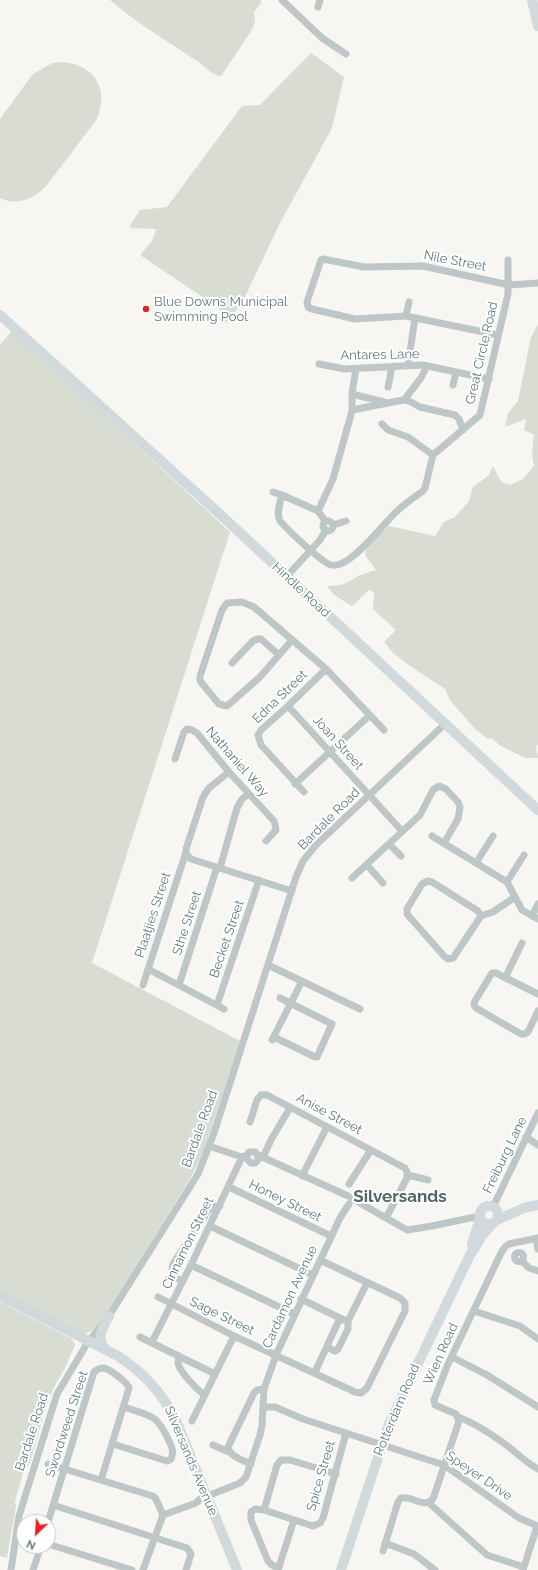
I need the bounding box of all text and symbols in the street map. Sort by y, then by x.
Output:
street label: Nile Street [422,247,488,275]
place label: Blue Downs Municipal Swimming Pool [154,294,288,325]
street label: Great Circle Road [463,300,501,406]
marker: Blue Downs Municipal Swimming Pool [141,304,151,314]
street label: Antares Lane [340,347,420,363]
street label: Hindle Road [269,559,333,621]
street label: Edna Street [249,667,311,727]
street label: Joan Street [309,713,367,773]
street label: Nathaniel Way [202,724,272,800]
street label: Bardale Road [295,785,363,853]
street label: Plaatjies Street [132,870,174,960]
street label: Sthe Street [169,889,205,957]
street label: Becket Street [206,898,248,980]
street label: Bardale Road [179,1088,221,1170]
street label: Anise Street [293,1090,365,1138]
street label: Freiburg Lane [480,1114,530,1196]
street label: Honey Street [246,1177,324,1225]
district label: Silversands [353,1187,447,1207]
street label: Cinnamon Street [159,1194,217,1292]
street label: Cardamon Avenue [259,1243,321,1351]
street label: Sage Street [187,1294,257,1338]
street label: Wien Road [420,1321,462,1387]
street label: Rotterdam Road [371,1362,423,1458]
street label: Swordweed Street [42,1369,92,1479]
street label: Bardale Road [12,1391,52,1473]
street label: Silversands Avenue [161,1404,221,1518]
street label: Spice Street [303,1439,339,1513]
street label: Speyer Drive [443,1448,515,1504]
north arrow [16,1514,56,1554]
text: N [25,1537,38,1552]

